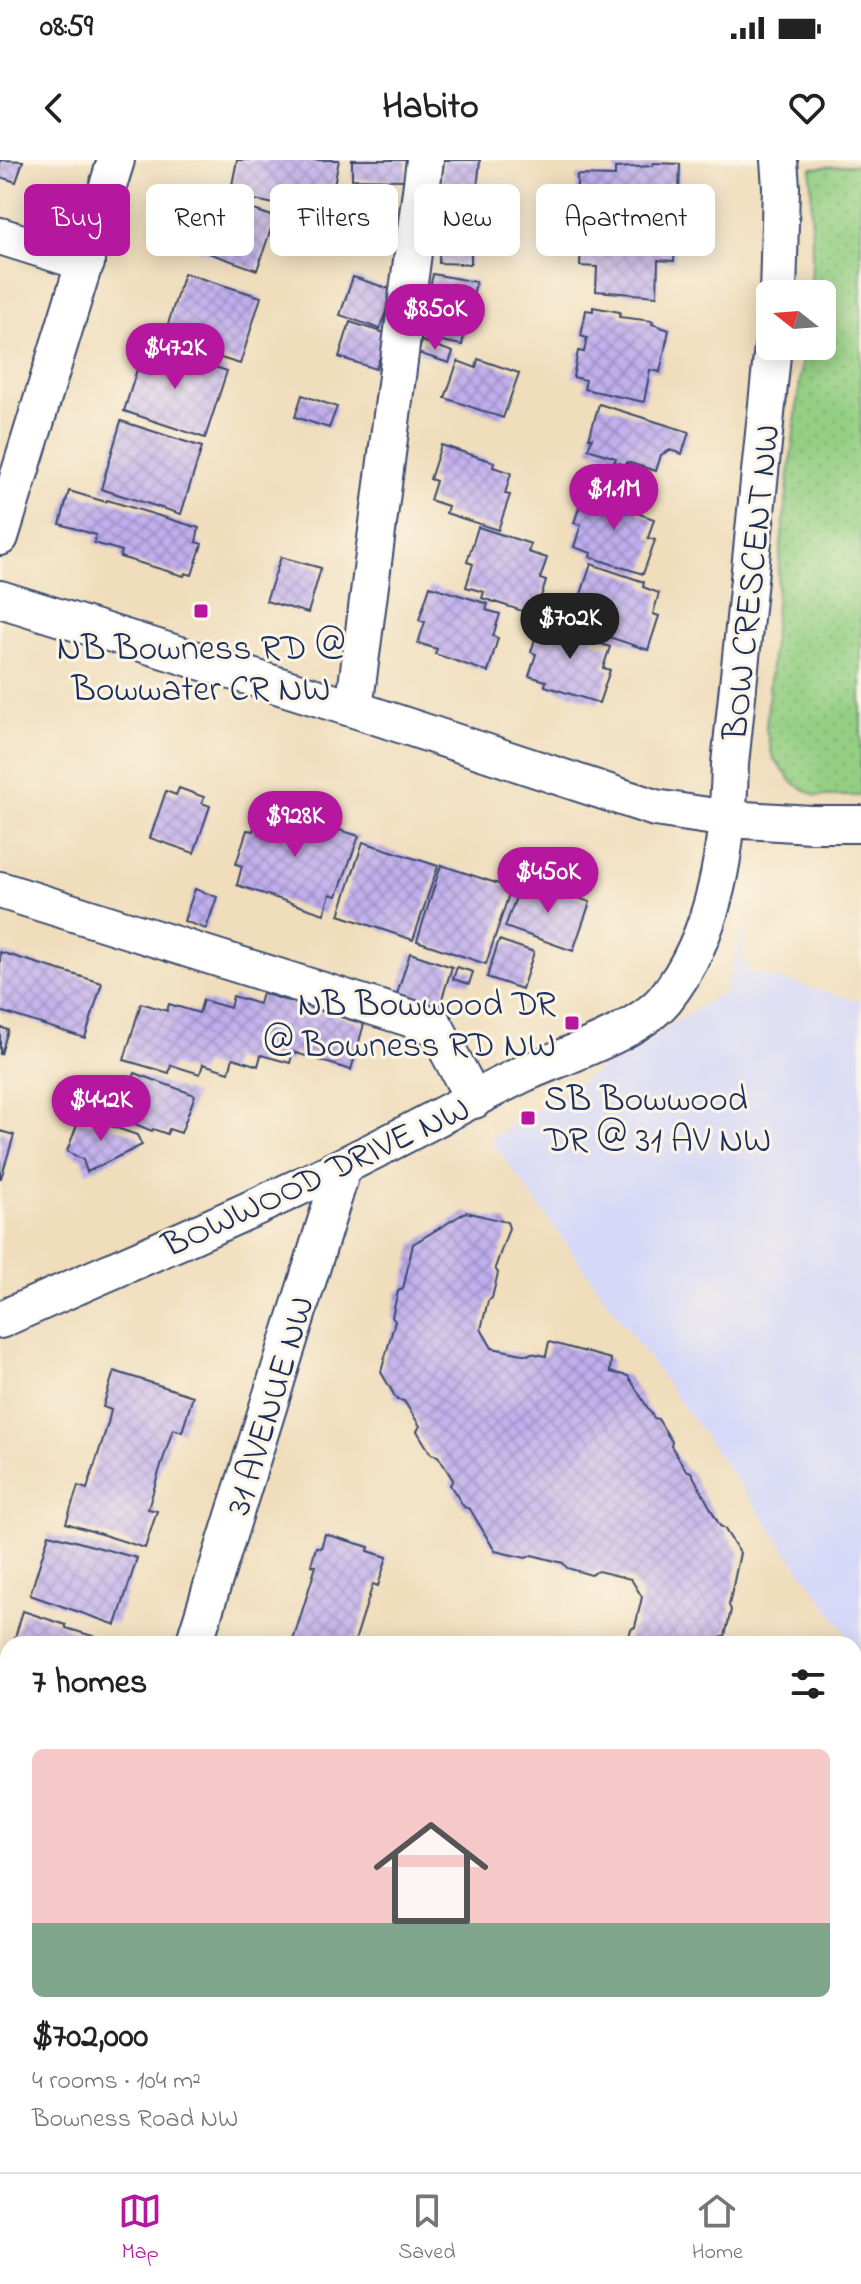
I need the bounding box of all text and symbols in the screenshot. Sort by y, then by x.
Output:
text: 08:59 [40,6,93,50]
text: Habito [382,82,479,135]
icon: back [32,86,76,130]
icon: heart [785,86,829,130]
chip: Buy [24,184,130,256]
chip: Rent [146,184,254,256]
chip: Filters [270,184,398,256]
chip: New [414,184,520,256]
chip: Apartment [536,184,715,256]
north arrow [756,280,836,360]
map controls [756,280,836,360]
pin: $850K [379,284,491,352]
text: $850K [403,291,467,329]
pin: $472K [119,323,231,391]
text: $472K [144,330,206,368]
street label: BOW CRESCENT NW [710,422,796,744]
pin: $1.1M [558,464,670,532]
text: $1.1M [587,471,641,509]
pin: $702K [514,593,626,661]
text: $702K [538,600,602,638]
marker: NB Bowness RD @ Bowwater CR NW [192,602,210,620]
place label: NB Bowness RD @ Bowwater CR NW [57,624,345,718]
pin: $928K [239,791,351,859]
text: $928K [266,798,324,836]
pin: $450K [492,847,604,915]
text: $450K [515,854,581,892]
place label: NB Bowwood DR @ Bowness RD NW [264,980,556,1074]
marker: NB Bowwood DR @ Bowness RD NW [563,1014,581,1032]
pin: $442K [45,1075,157,1143]
place label: SB Bowwood DR @ 31 AV NW [543,1075,771,1169]
text: $442K [70,1082,132,1120]
street label: BOWWOOD DRIVE NW [153,1084,479,1274]
marker: SB Bowwood DR @ 31 AV NW [519,1109,537,1127]
street label: 31 AVENUE NW [214,1290,331,1522]
text: 7 homes [32,1659,147,1709]
icon: filters [786,1662,830,1706]
icon: home [359,1801,503,1945]
text: $702,000 [32,2013,148,2063]
text: 4 rooms · 104 m² [32,2063,201,2101]
text: Bowness Road NW [32,2101,238,2139]
tab: Map [118,2189,162,2269]
tab: Saved [398,2189,456,2269]
tab: Home [692,2189,743,2269]

